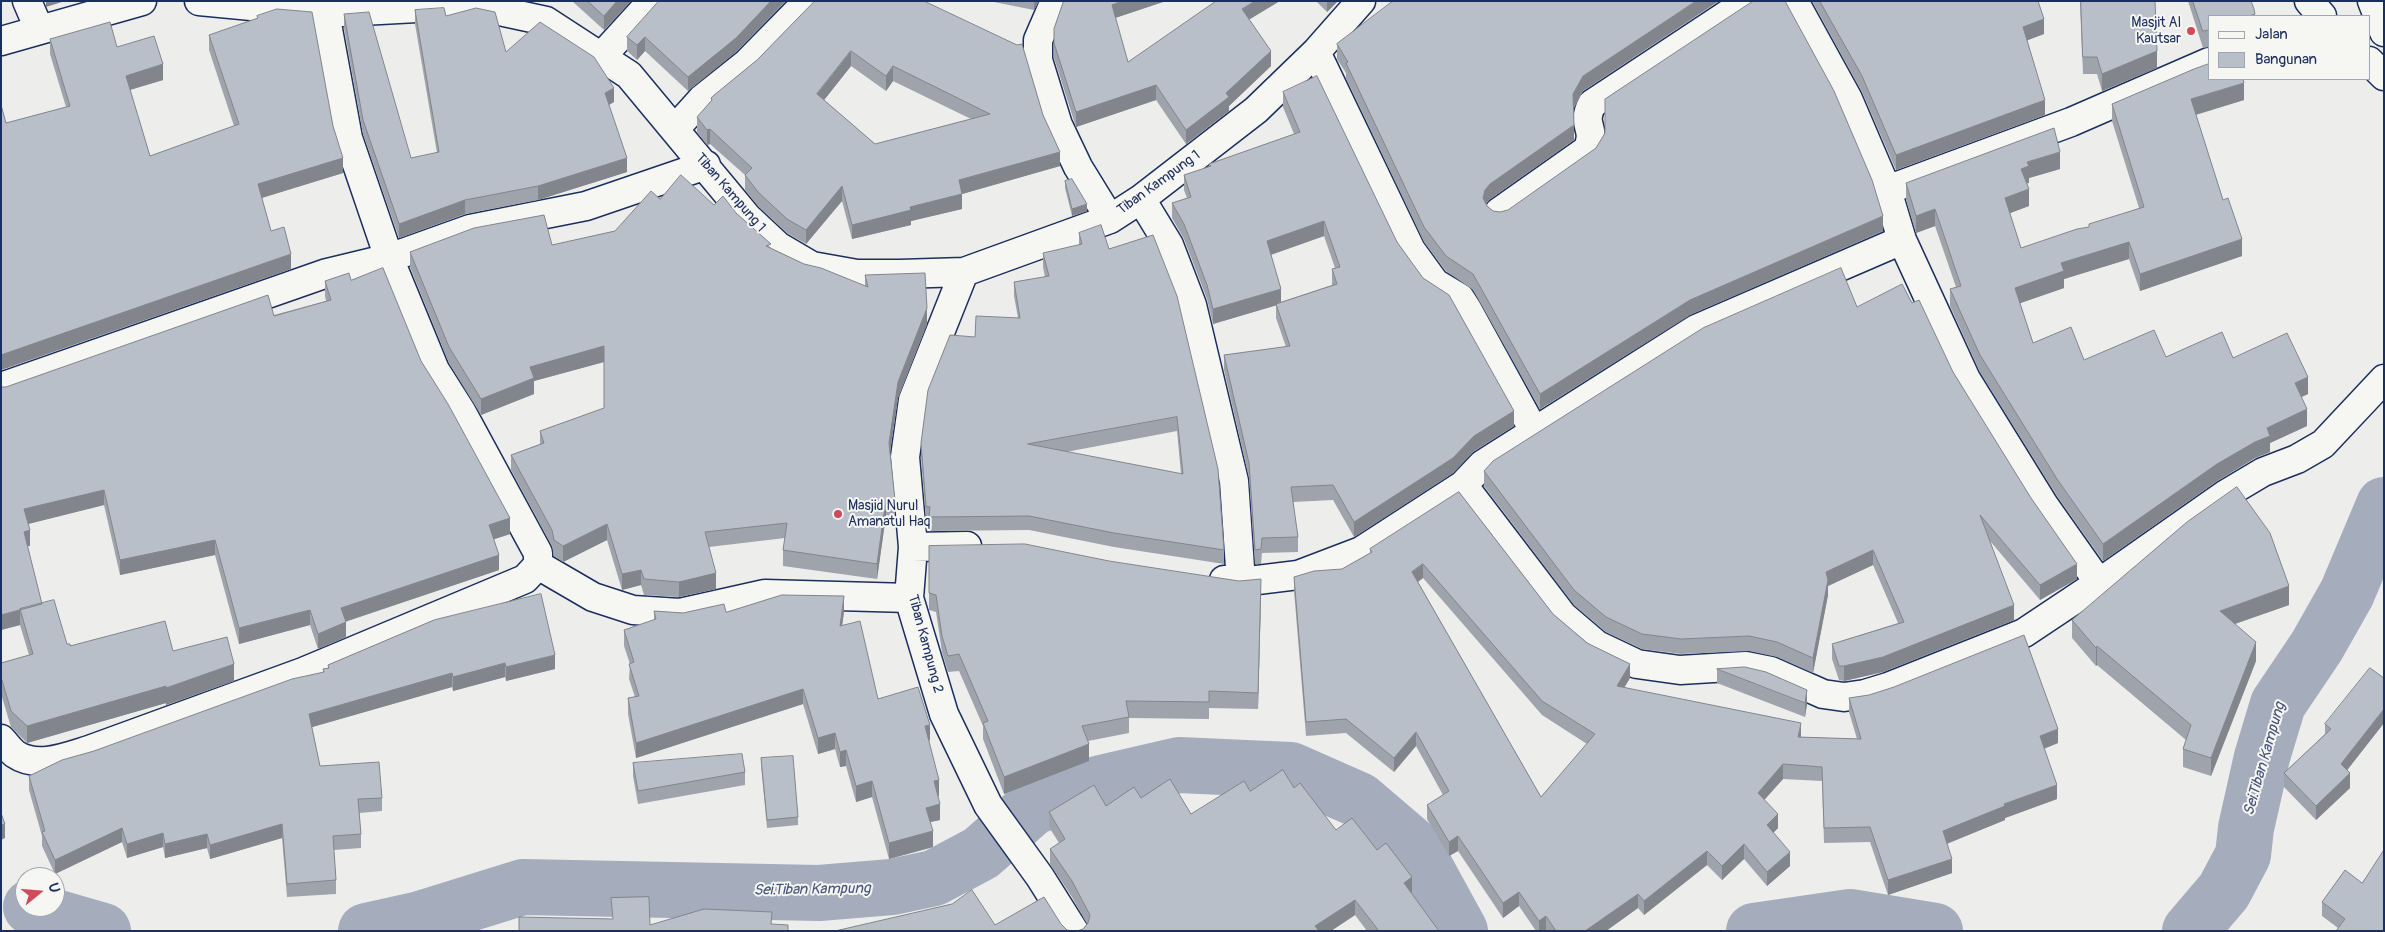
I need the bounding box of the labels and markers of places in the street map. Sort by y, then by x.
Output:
place label: Masjit Al Kautsar [2131,15,2181,48]
marker: Masjit Al Kautsar [2185,25,2197,37]
place label: Masjid Nurul Amanatul Haq [848,498,930,530]
marker: Masjid Nurul Amanatul Haq [832,508,844,520]

